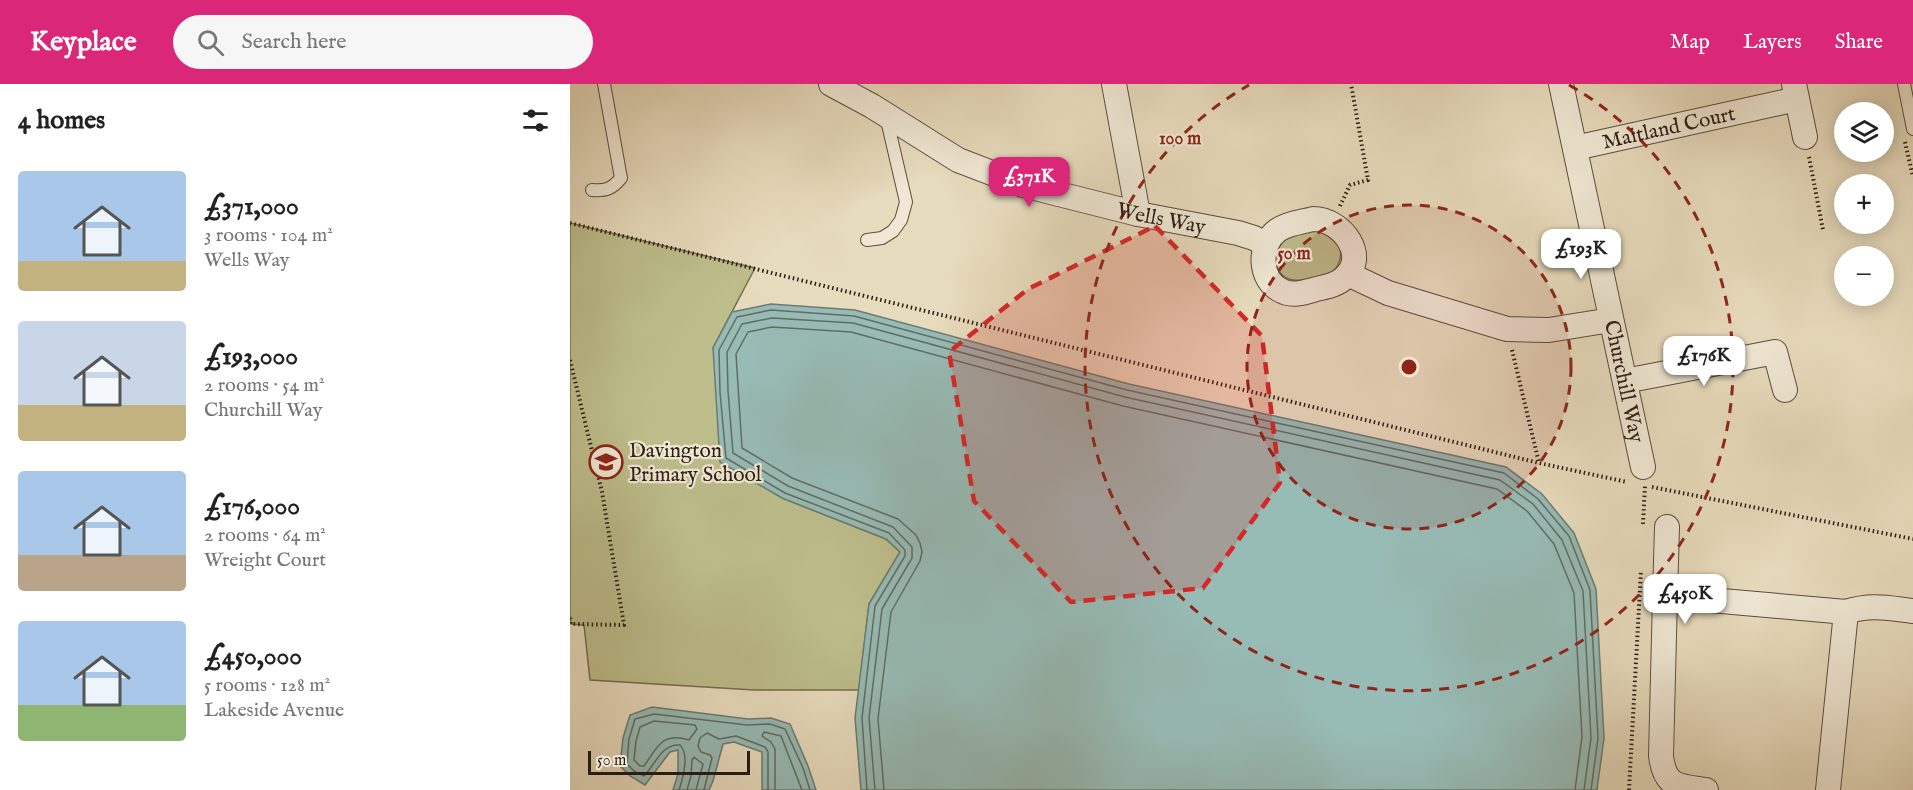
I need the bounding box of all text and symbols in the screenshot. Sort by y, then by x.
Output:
search box [173,15,593,69]
text: Keyplace [30,25,137,60]
icon: search [194,26,227,59]
text: Search here [242,28,346,56]
text: Map [1670,29,1710,56]
text: Layers [1743,29,1802,56]
text: Share [1835,29,1883,56]
street label: Maitland Court [1600,101,1738,157]
map controls [1834,102,1894,306]
button: layers [1834,102,1894,162]
text: 4 homes [18,104,105,137]
icon: filters [519,104,552,137]
text: 100 m [1159,128,1201,151]
pin: £371K [987,157,1071,208]
text: £371K [1003,164,1055,189]
button: + [1834,174,1894,234]
text: £371,000 [204,190,299,223]
icon: home [66,195,138,267]
street label: Wells Way [1114,197,1208,242]
text: 3 rooms · 104 m² [204,223,333,248]
pin: £193K [1539,229,1623,280]
text: £193K [1555,236,1607,261]
text: 50 m [1277,243,1311,266]
button: − [1834,246,1894,306]
text: Wells Way [204,248,290,273]
street label: Churchill Way [1597,318,1650,446]
pin: £176K [1662,336,1746,387]
text: £193,000 [204,340,298,373]
text: £176K [1677,343,1731,368]
icon: home [66,345,138,417]
centre of rings [1399,357,1419,377]
text: 2 rooms · 54 m² [204,373,325,398]
text: Churchill Way [204,398,323,423]
place label: Davington Primary School [629,438,762,489]
school or university icon: Davington Primary School [588,444,624,480]
text: £176,000 [204,490,300,523]
icon: home [66,495,138,567]
text: 2 rooms · 64 m² [204,523,326,548]
text: Wreight Court [204,548,326,573]
pin: £450K [1643,574,1727,625]
text: £450K [1657,581,1713,606]
text: £450,000 [204,640,302,673]
icon: home [66,645,138,717]
text: 5 rooms · 128 m² [204,673,330,698]
text: Lakeside Avenue [204,698,344,723]
scale bar [588,748,750,776]
text: 50 m [597,751,626,771]

